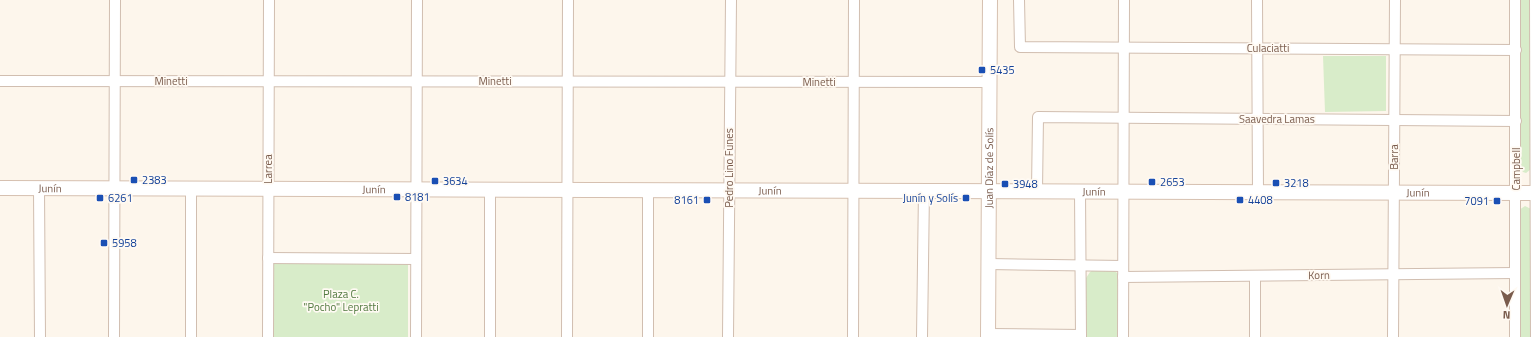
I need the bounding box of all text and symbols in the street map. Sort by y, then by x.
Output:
street label: Culaciatti [1247,40,1289,56]
place label: 5435 [990,62,1015,78]
marker: 5435 [977,65,987,75]
street label: Minetti [154,73,188,89]
street label: Minetti [478,73,512,89]
street label: Minetti [802,74,836,90]
street label: Saavedra Lamas [1239,111,1315,127]
street label: Juan Díaz de Solís [981,127,997,209]
street label: Pedro Lino Funes [721,128,737,208]
street label: Barra [1386,144,1402,170]
street label: Campbell [1508,148,1524,190]
street label: Larrea [260,154,276,184]
place label: 2383 [142,172,167,188]
place label: 3634 [443,173,468,189]
place label: 2653 [1160,174,1185,190]
marker: 2383 [129,175,139,185]
place label: 3218 [1284,175,1309,191]
marker: 3634 [430,176,440,186]
place label: 3948 [1013,176,1038,192]
marker: 2653 [1147,177,1157,187]
marker: 3218 [1271,178,1281,188]
marker: 3948 [1000,179,1010,189]
street label: Junín [38,180,62,196]
street label: Junín [362,181,386,197]
street label: Junín [758,182,782,199]
street label: Junín [1082,184,1106,200]
street label: Junín [1406,185,1430,201]
place label: 8181 [405,189,430,205]
place label: 6261 [108,190,133,206]
place label: Junín y Solís [903,190,958,206]
marker: 8181 [392,192,402,202]
place label: 8161 [674,192,699,208]
place label: 4408 [1248,192,1273,208]
marker: 6261 [95,193,105,203]
marker: Junín y Solís [961,193,971,203]
place label: 7091 [1464,193,1489,209]
marker: 8161 [702,195,712,205]
marker: 4408 [1235,195,1245,205]
marker: 7091 [1492,196,1502,206]
place label: 5958 [112,235,137,251]
marker: 5958 [99,238,109,248]
street label: Korn [1308,267,1330,283]
north arrow [1487,285,1527,325]
park label: Plaza C. "Pocho" Lepratti [303,286,379,315]
text: N [1503,307,1511,323]

